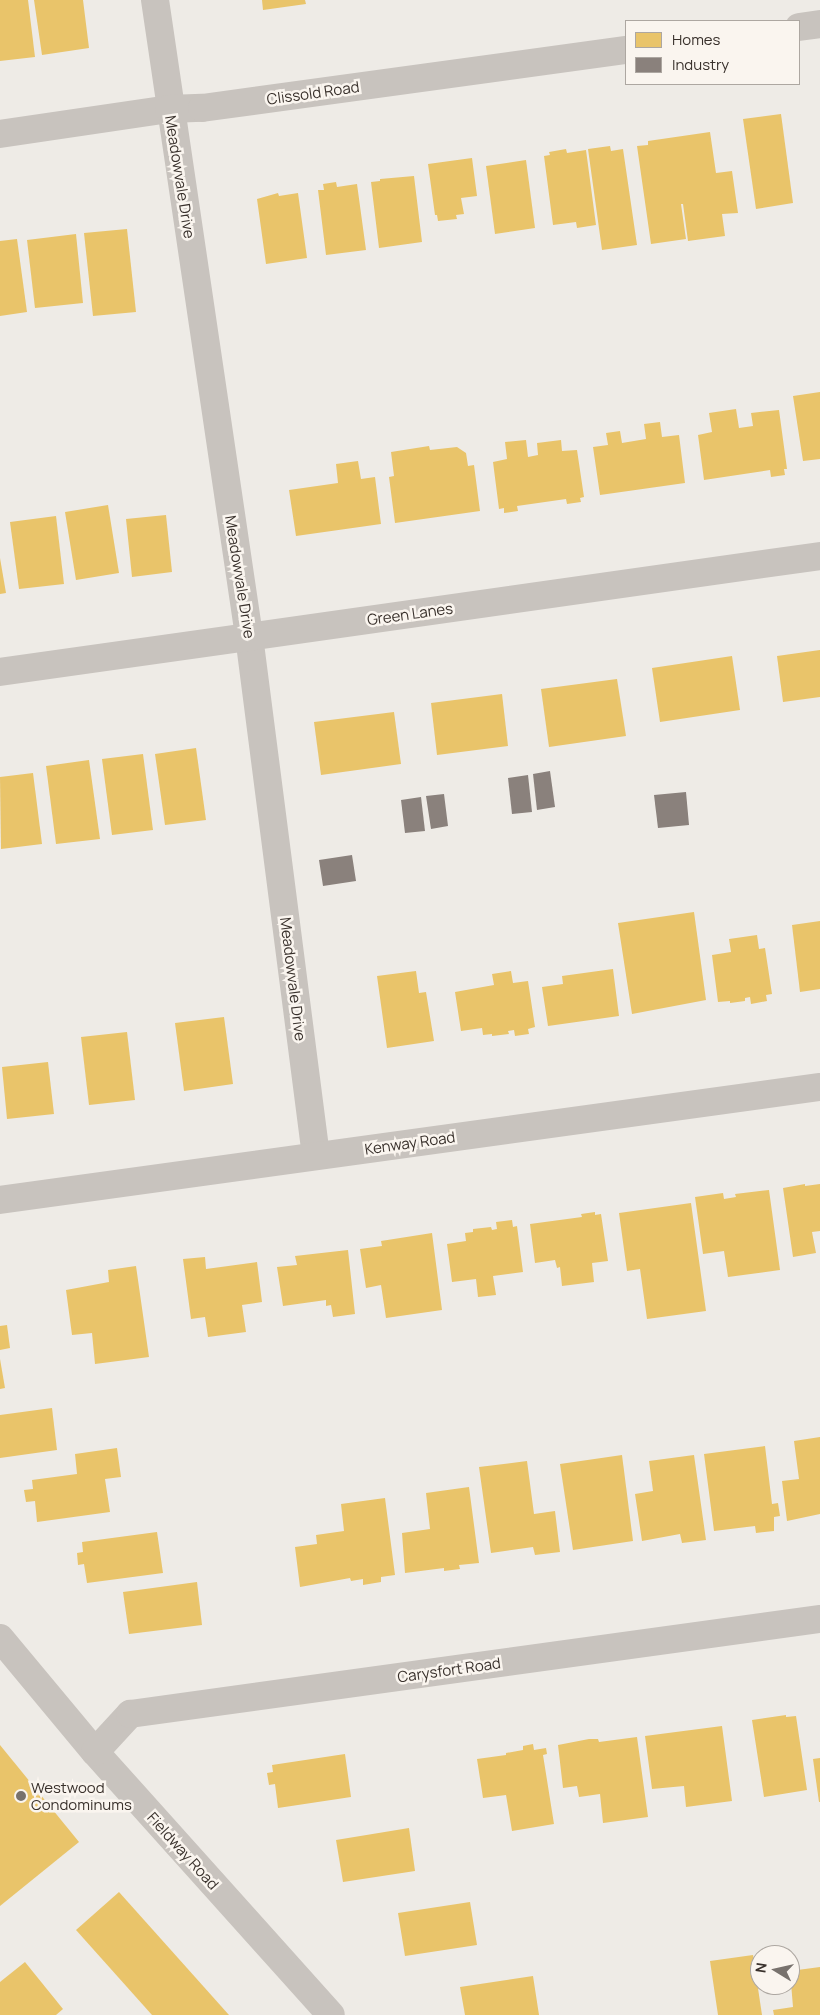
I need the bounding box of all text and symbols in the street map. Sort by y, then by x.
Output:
legend [625,20,800,85]
text: Homes [672,29,720,50]
text: Industry [672,54,729,75]
street label: Clissold Road [266,78,360,108]
street label: Meadowvale Drive [161,114,199,240]
street label: Meadowvale Drive [221,514,259,640]
street label: Green Lanes [366,599,454,629]
street label: Meadowvale Drive [276,916,310,1042]
street label: Kenway Road [364,1128,456,1158]
street label: Carysfort Road [396,1654,502,1686]
place label: Westwood Condominums [31,1778,132,1813]
marker: Westwood Condominums [15,1790,27,1802]
street label: Fieldway Road [144,1809,222,1893]
north arrow [750,1945,800,1995]
text: N [751,1961,771,1974]

